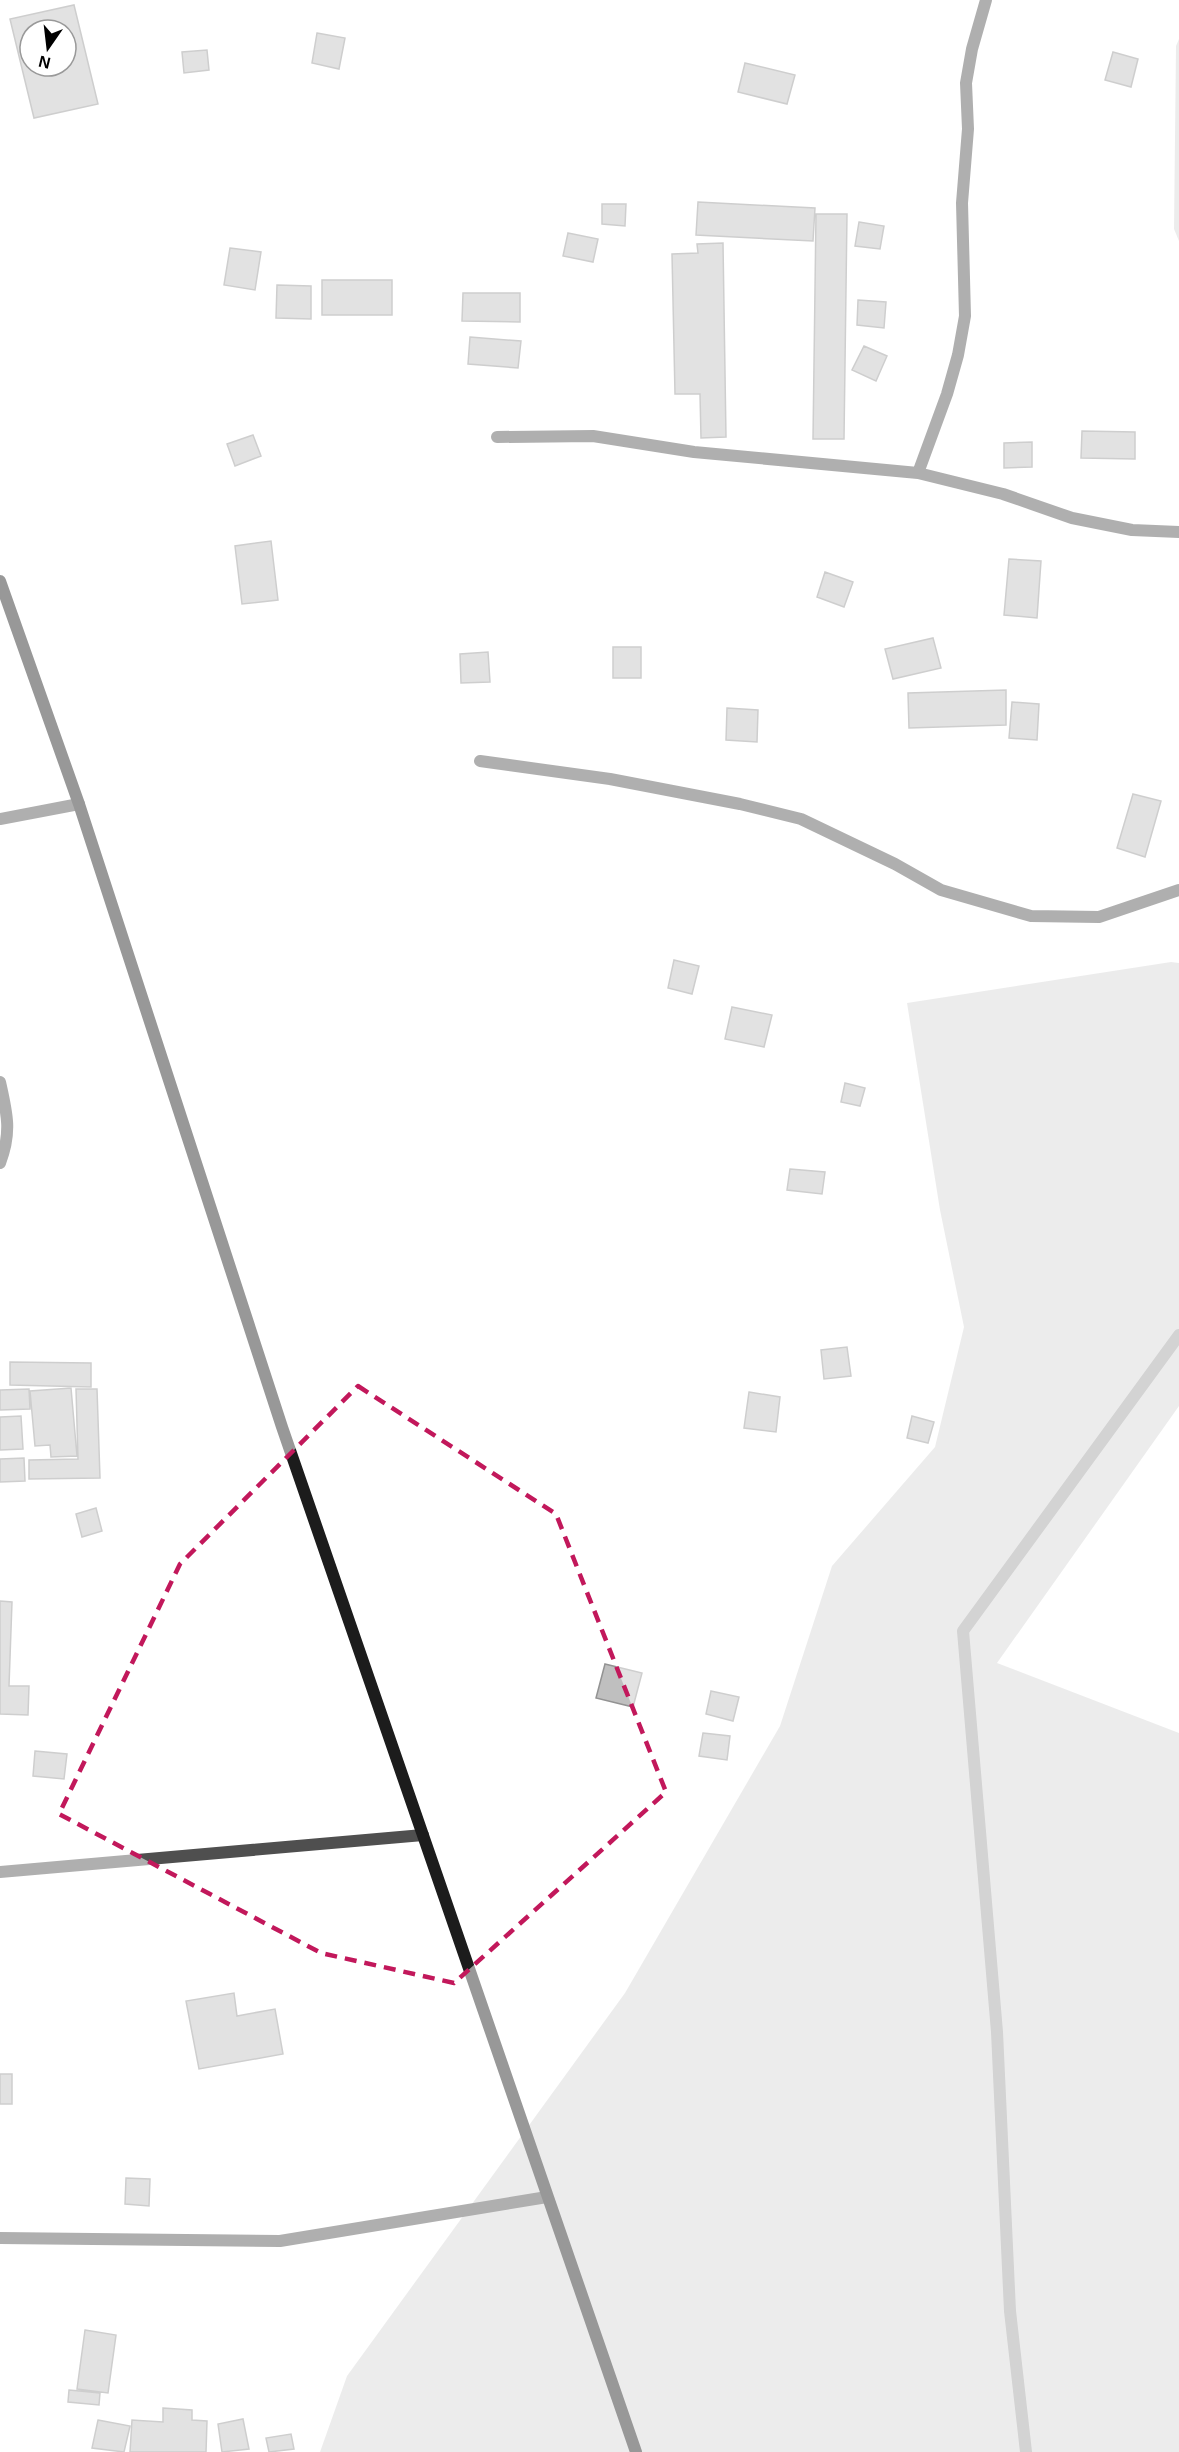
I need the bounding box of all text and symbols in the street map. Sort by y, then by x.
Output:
north arrow [18,18,78,78]
text: N [37,52,52,72]

